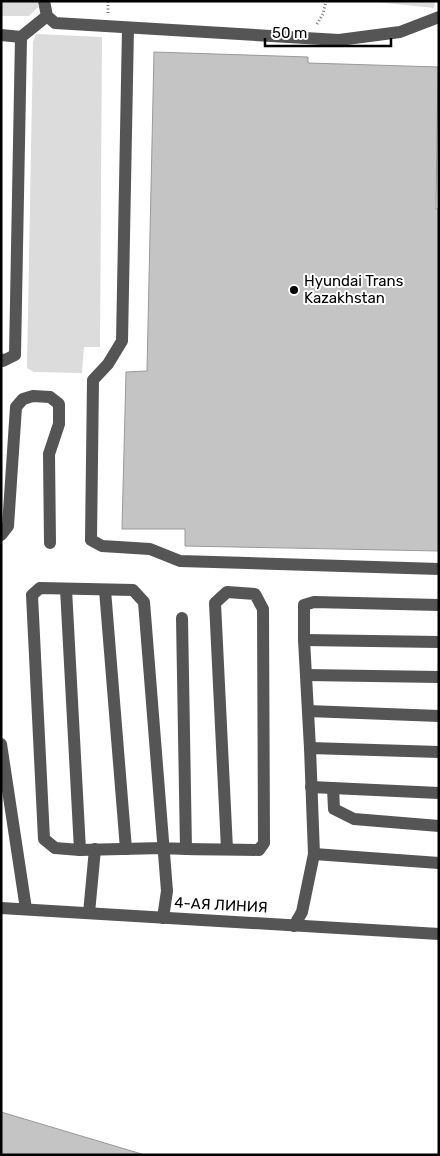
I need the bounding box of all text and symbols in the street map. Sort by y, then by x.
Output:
scale bar [265,15,391,47]
text: 50 m [272,24,307,42]
place label: Hyundai Trans Kazakhstan [304,272,404,307]
marker: Hyundai Trans Kazakhstan [288,284,300,296]
street label: 4-АЯ ЛИНИЯ [174,894,268,916]

